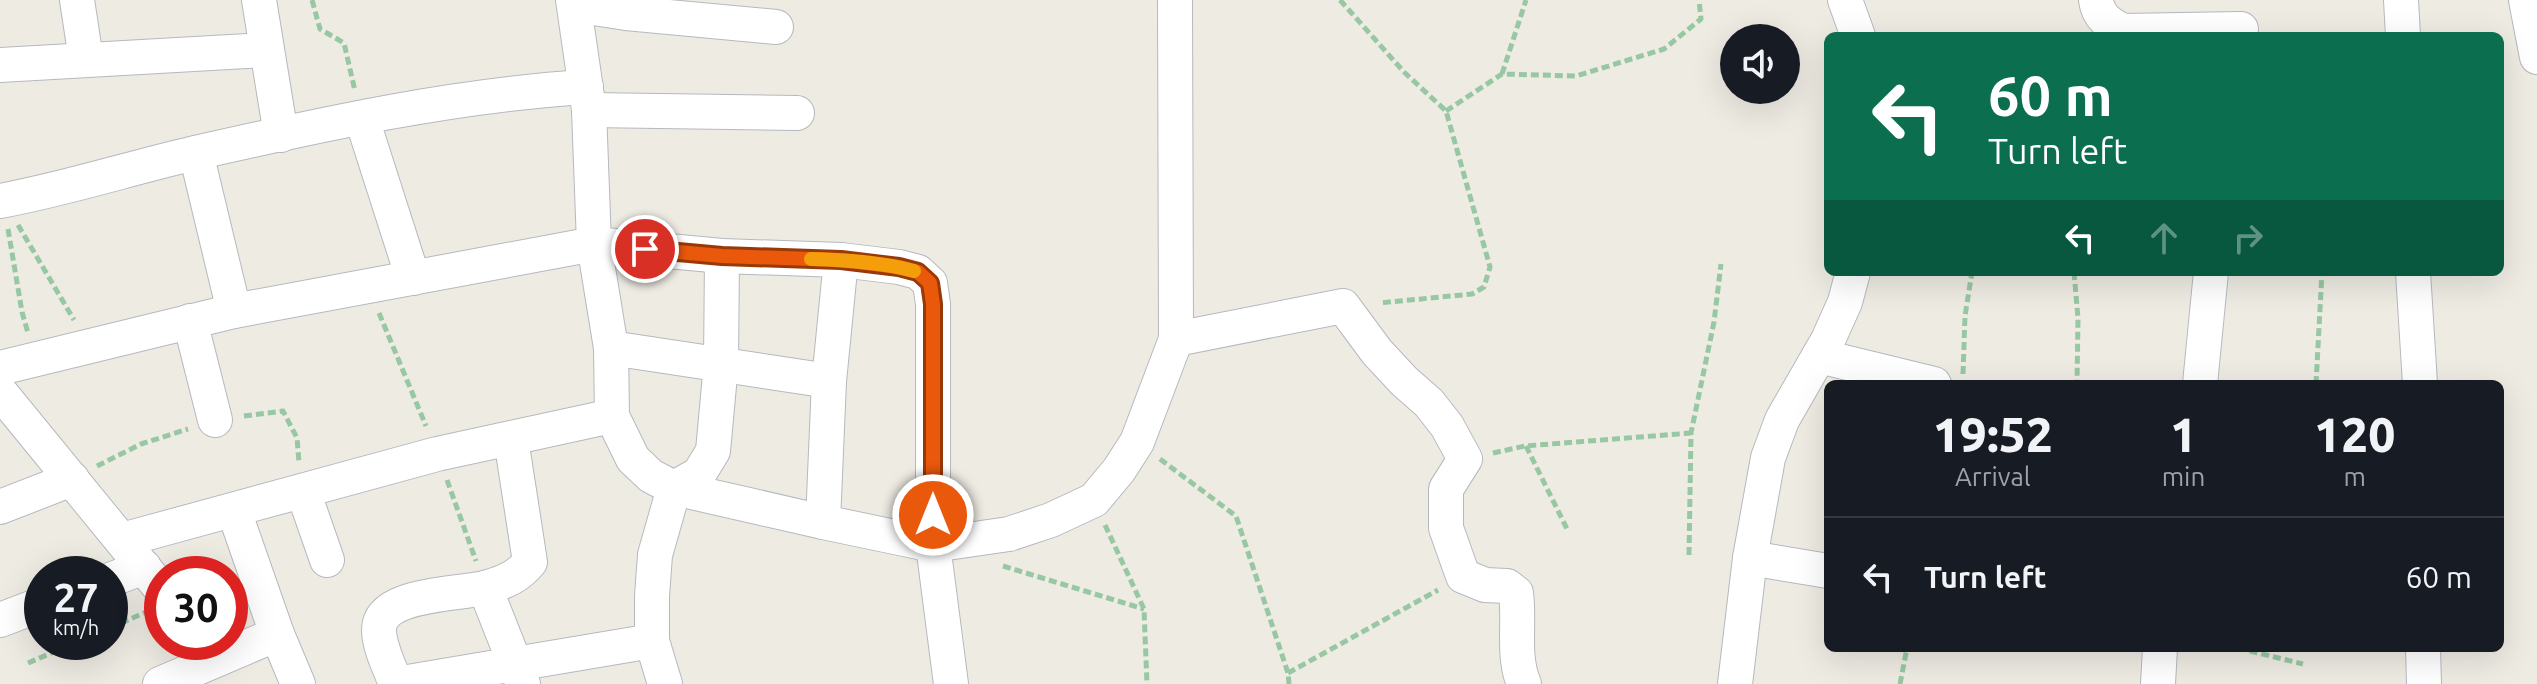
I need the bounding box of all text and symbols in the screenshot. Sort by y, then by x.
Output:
map controls [1720,24,1800,104]
button: sound [1720,24,1800,104]
icon: left [1856,64,1960,168]
text: 60 m [1988,64,2113,127]
text: Turn left [1988,130,2127,171]
pin [611,215,679,283]
icon: left [2058,216,2102,260]
icon: ahead [2142,216,2186,260]
icon: right [2226,216,2270,260]
icon: arrive [623,227,667,271]
text: 19:52 [1933,407,2053,461]
text: 1 [2170,407,2197,461]
text: 120 [2314,407,2395,461]
text: Arrival [1955,462,2031,491]
text: min [2162,462,2205,491]
text: m [2343,462,2366,491]
position arrow [891,473,975,557]
icon: left [1856,555,1900,599]
speed limit sign: 30 [144,556,248,660]
text: Turn left [1924,560,2046,594]
text: 60 m [2405,560,2472,594]
text: 27 [53,575,99,620]
text: km/h [53,616,99,639]

